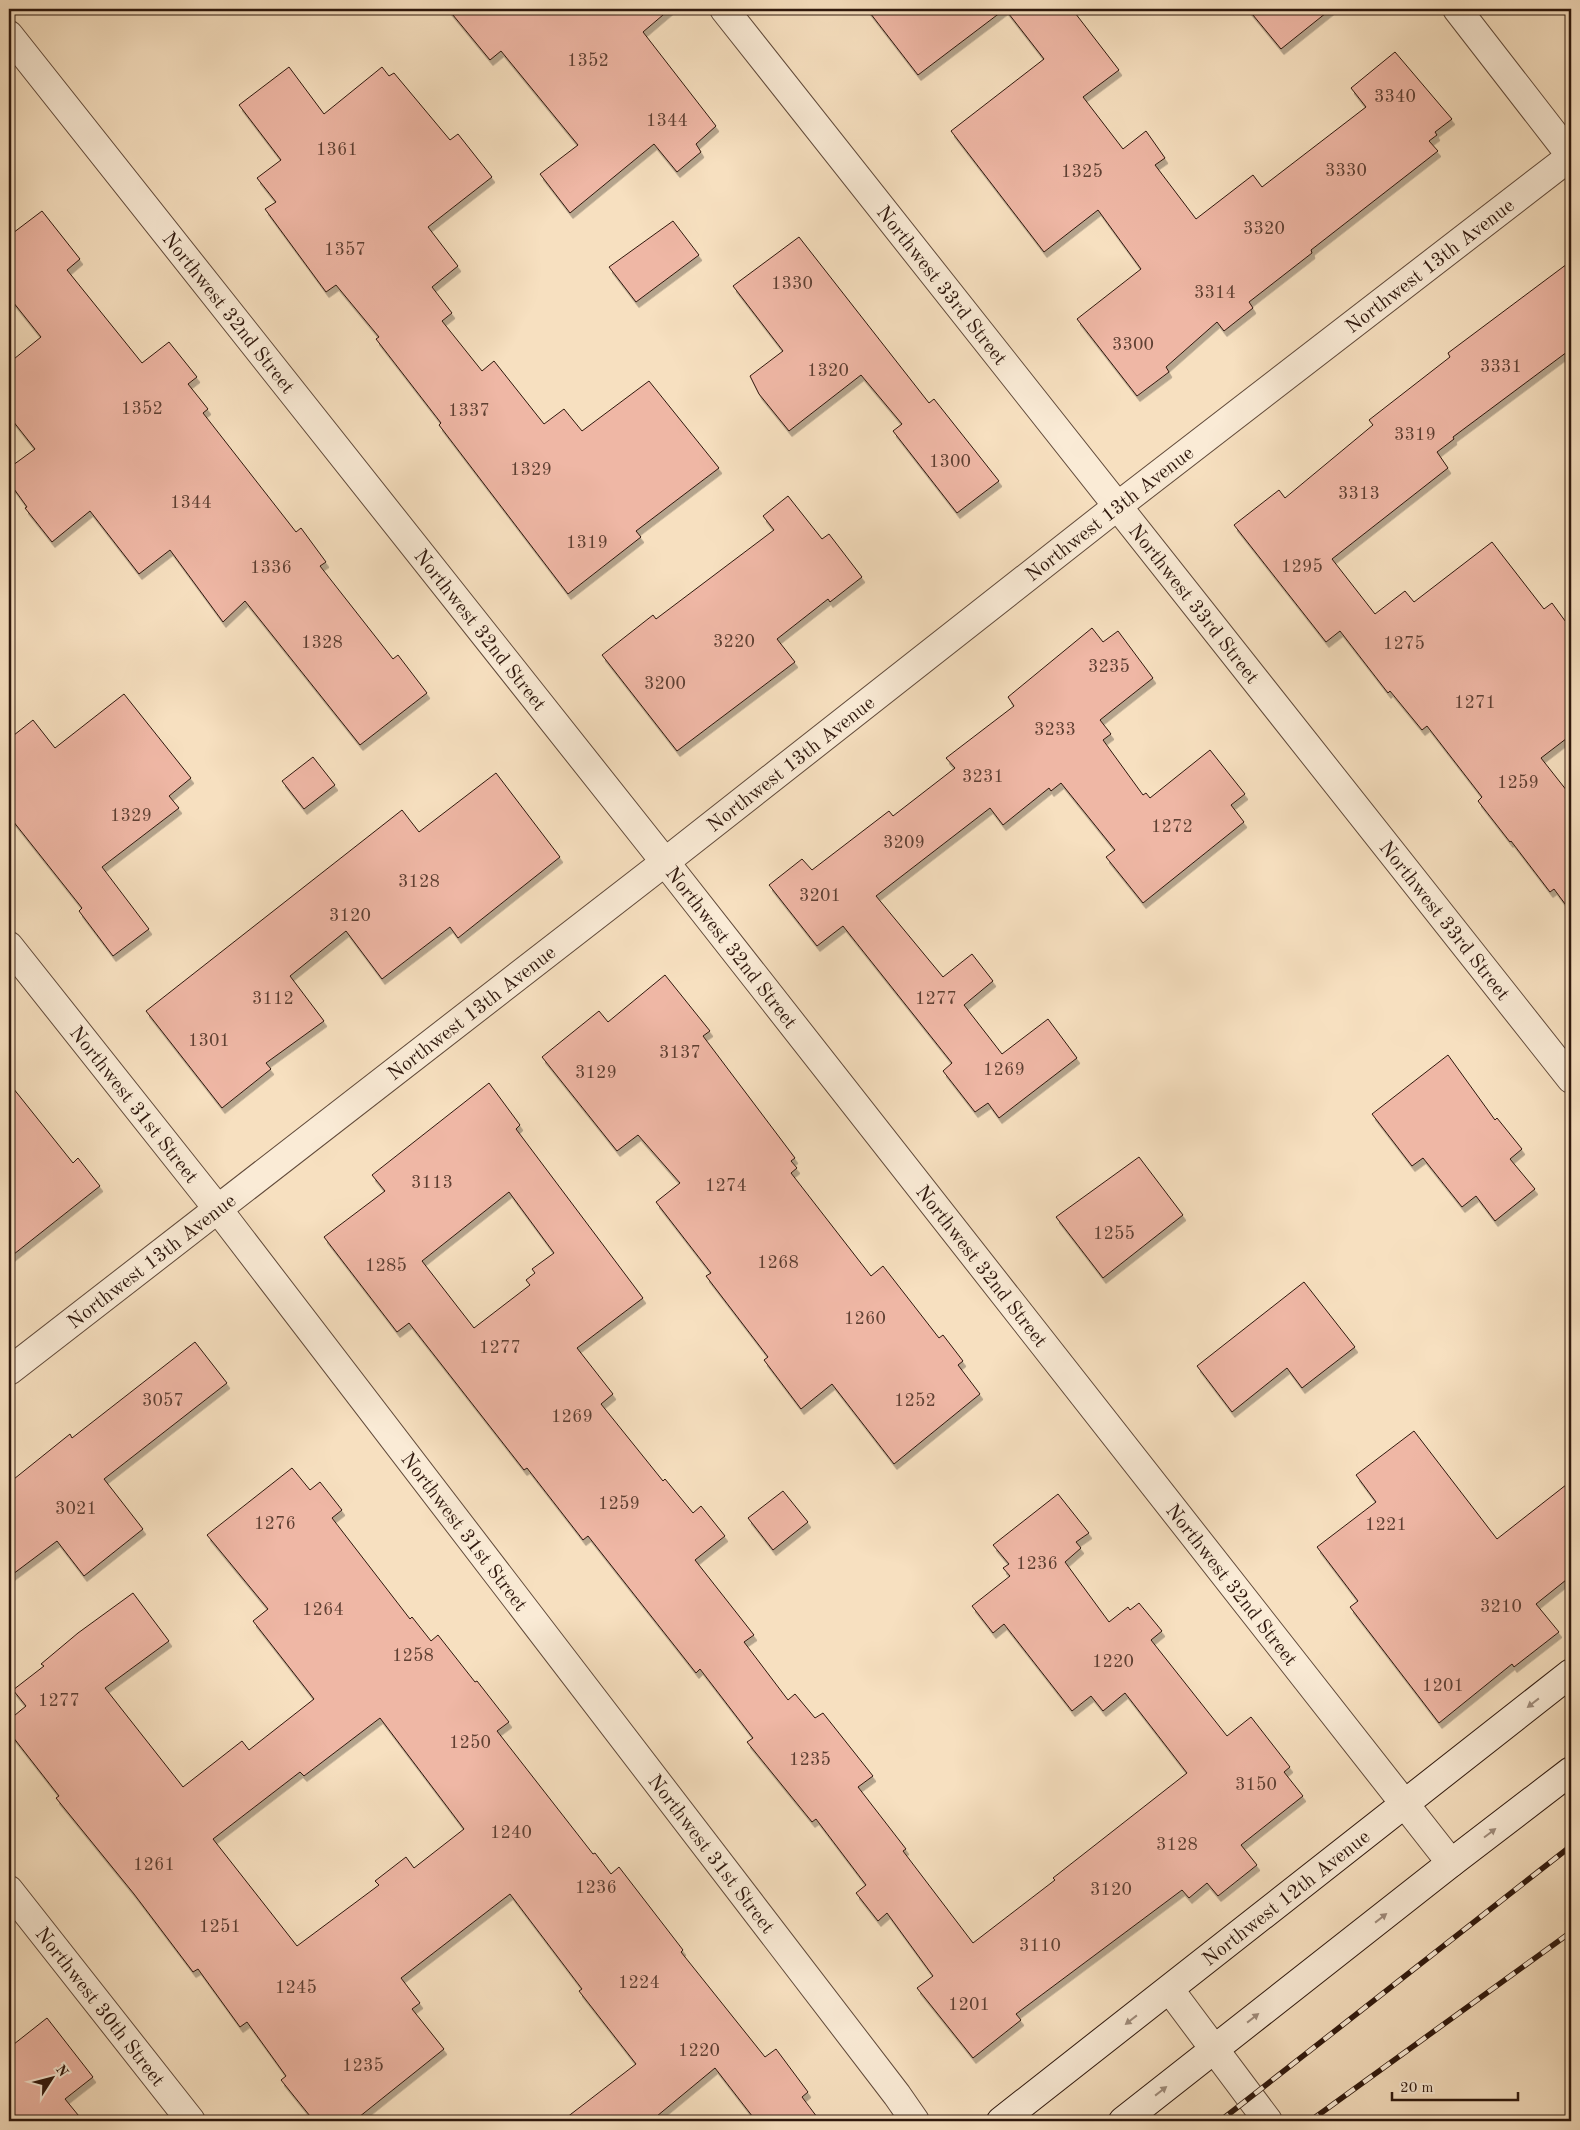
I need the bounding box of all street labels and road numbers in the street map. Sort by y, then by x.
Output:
street label: Northwest 13th Avenue [1343,196,1519,338]
street label: Northwest 33rd Street [872,203,1010,370]
street label: Northwest 32nd Street [158,229,297,398]
street label: Northwest 13th Avenue [1023,443,1198,586]
street label: Northwest 33rd Street [1124,521,1262,688]
street label: Northwest 32nd Street [409,546,549,715]
street label: Northwest 13th Avenue [704,693,879,837]
street label: Northwest 33rd Street [1375,838,1513,1005]
street label: Northwest 32nd Street [661,864,800,1033]
street label: Northwest 13th Avenue [385,943,560,1085]
street label: Northwest 31st Street [65,1023,201,1188]
street label: Northwest 32nd Street [911,1182,1050,1352]
street label: Northwest 13th Avenue [65,1191,240,1334]
street label: Northwest 31st Street [396,1450,530,1616]
street label: Northwest 32nd Street [1161,1501,1300,1670]
street label: Northwest 31st Street [643,1772,777,1938]
street label: Northwest 12th Avenue [1199,1827,1374,1971]
street label: Northwest 30th Street [30,1921,170,2091]

